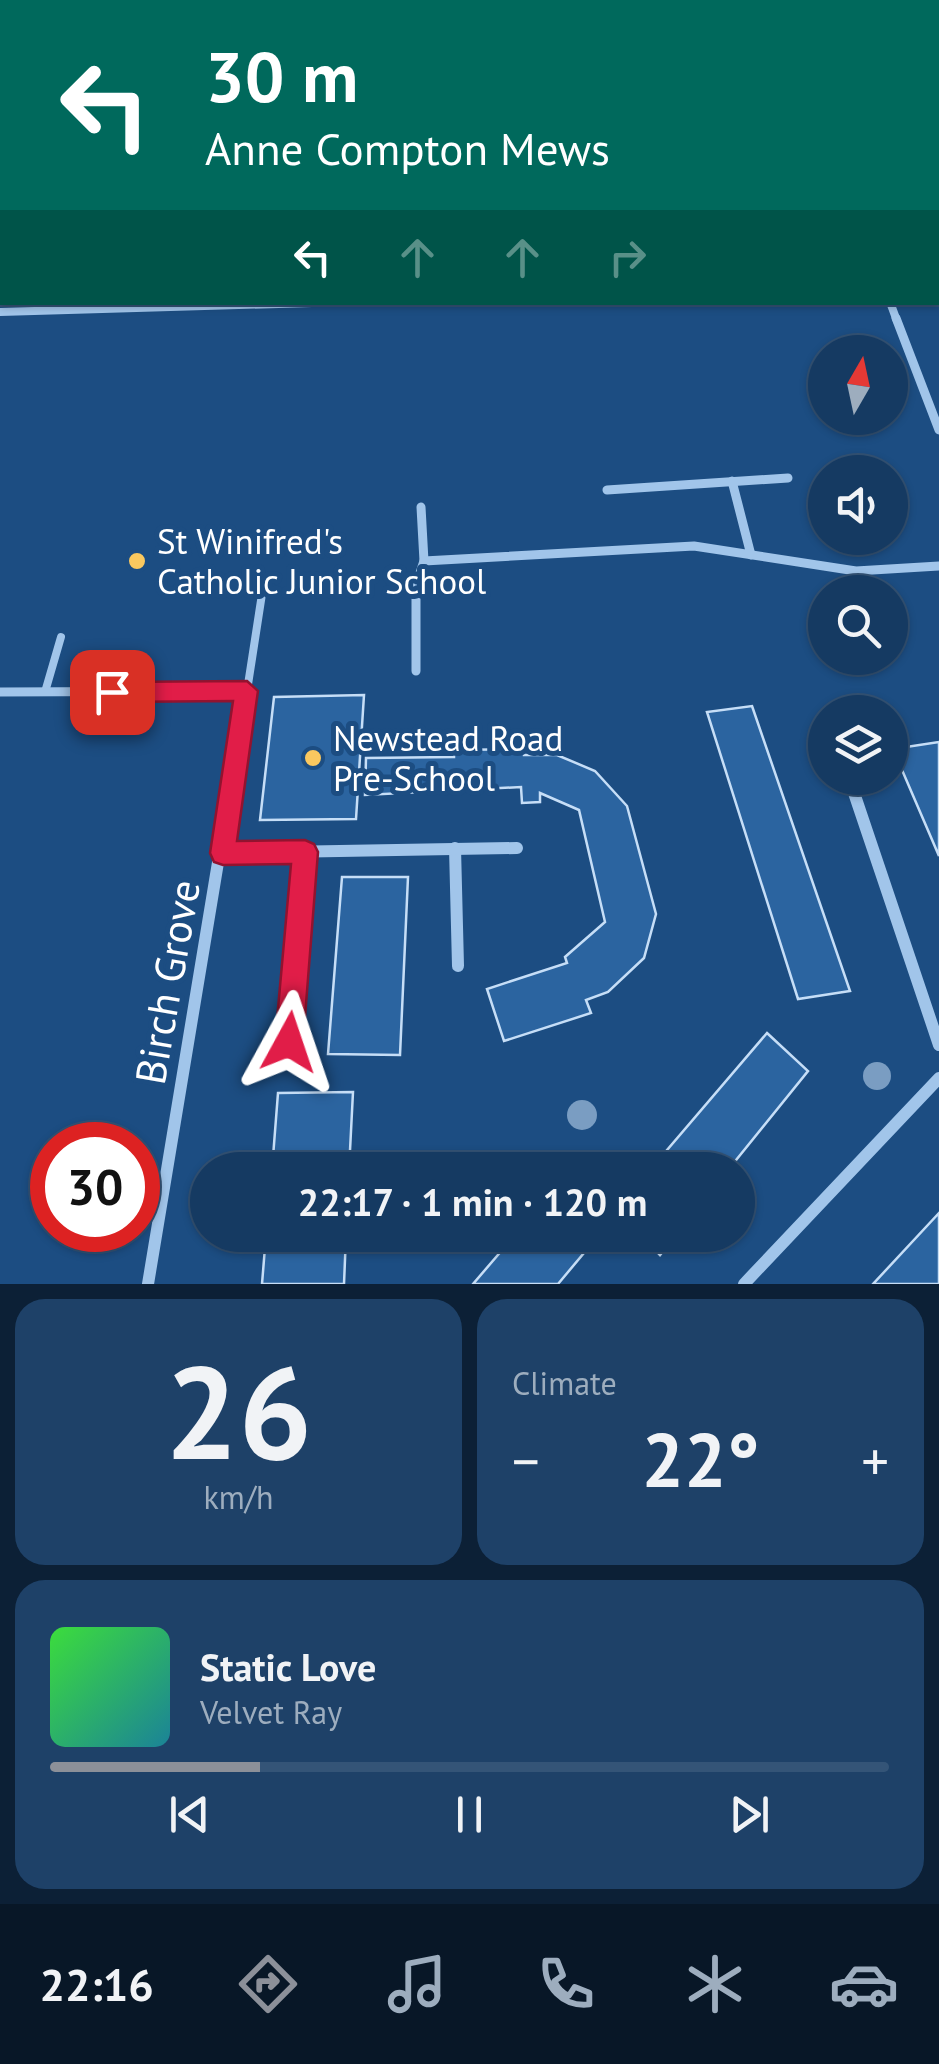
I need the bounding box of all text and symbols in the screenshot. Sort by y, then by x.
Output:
text: 30 m [205,31,358,121]
icon: left [40,40,170,170]
text: Anne Compton Mews [205,119,610,177]
icon: left [285,230,340,285]
icon: ahead [390,230,445,285]
icon: ahead [495,230,550,285]
icon: right [600,230,655,285]
north arrow [808,335,908,435]
map controls [808,335,908,795]
button: sound [808,455,908,555]
place label: St Winifred's Catholic Junior School [157,518,486,604]
marker: St Winifred's Catholic Junior School [126,550,148,572]
button: search [808,575,908,675]
pin [70,650,155,735]
icon: arrive [85,665,140,720]
button: layers [808,695,908,795]
place label: Newstead Road Pre-School [333,715,563,801]
marker: Newstead Road Pre-School [302,747,324,769]
street label: Birch Grove [122,876,212,1088]
position arrow [237,990,341,1094]
speed limit sign: 30 [30,1122,160,1252]
text: 22:17 · 1 min · 120 m [298,1177,647,1226]
text: 26 [165,1327,312,1495]
text: Climate [512,1362,617,1404]
text: 22° [642,1411,759,1508]
text: − [512,1425,540,1496]
text: + [861,1425,889,1496]
text: km/h [203,1476,274,1518]
text: Static Love [200,1642,376,1691]
text: Velvet Ray [200,1691,342,1733]
icon: previous [162,1787,217,1842]
icon: pause [442,1787,497,1842]
icon: next [722,1787,777,1842]
icon: directions [233,1949,303,2019]
icon: music [382,1949,452,2019]
icon: phone [531,1949,601,2019]
icon: climate [680,1949,750,2019]
icon: car [829,1949,899,2019]
text: 22:16 [40,1955,154,2013]

